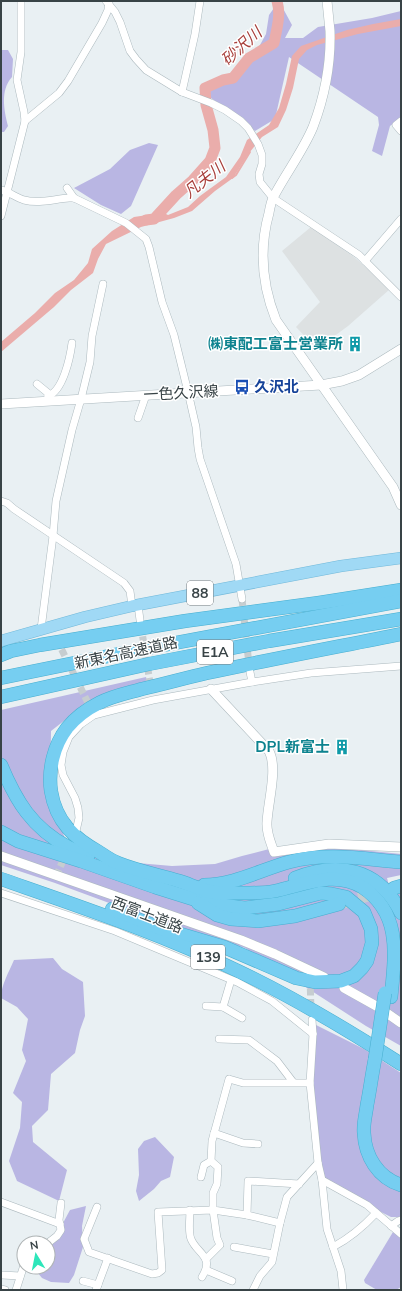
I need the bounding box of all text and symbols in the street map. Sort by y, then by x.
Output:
water label: 砂沢川 [216,21,267,69]
water label: 凡夫川 [179,155,230,202]
place label: ㈱東配工富士営業所 [208,334,343,353]
building icon: ㈱東配工富士営業所 [346,335,364,353]
place label: 久沢北 [254,377,299,396]
bus stop icon: 久沢北 [233,378,251,396]
street label: 一色久沢線 [143,381,219,404]
road number: 88 [187,581,213,605]
street label: 新東名高速道路 [73,632,179,673]
road number: E1A [197,640,233,664]
place label: DPL新富士 [255,737,330,756]
building icon: DPL新富士 [333,738,351,756]
street label: 西富士道路 [109,892,186,937]
road number: 139 [191,945,225,969]
north arrow [16,1235,56,1275]
text: N [29,1238,40,1253]

